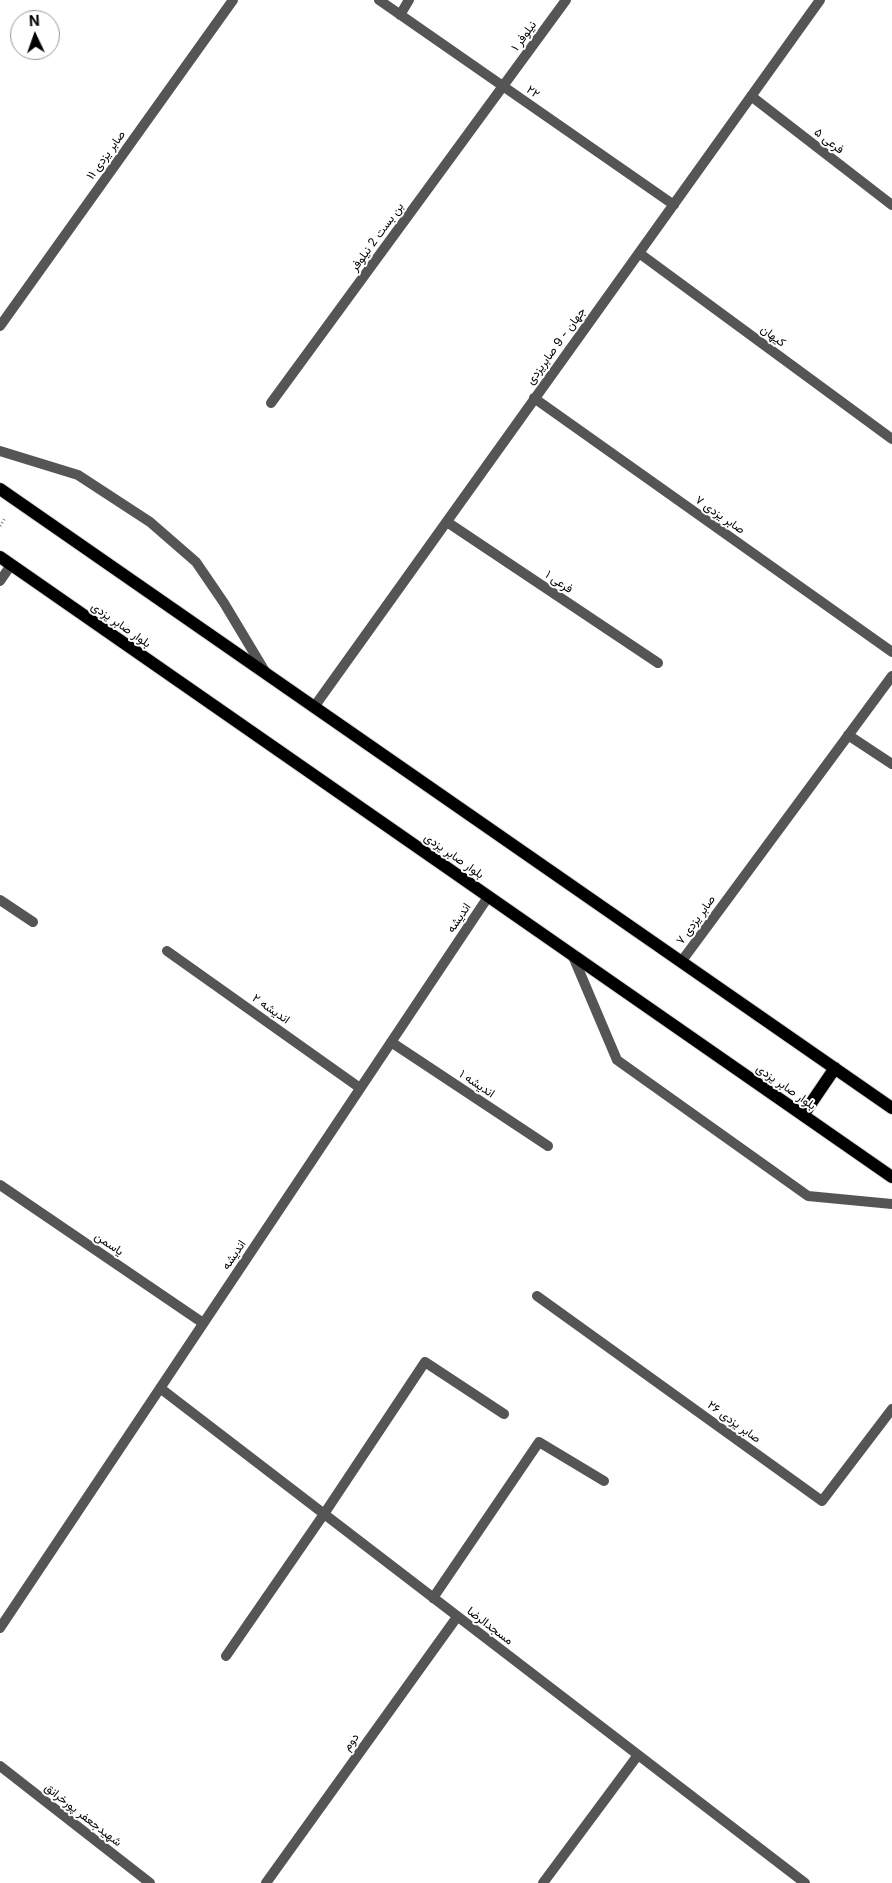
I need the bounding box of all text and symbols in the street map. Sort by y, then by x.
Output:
north arrow [10,10,60,60]
text: N [28,12,40,29]
street label: نیلوفر ۱ [508,18,540,54]
street label: ۲۲ [524,82,542,102]
street label: فرعی ۵ [811,125,847,157]
street label: صابر یزدی ۱۱ [83,128,129,182]
street label: بن بست 2 نیلوفر [347,200,407,274]
street label: جهان - 9 صابریزدی [523,305,589,387]
street label: کیهان [758,322,788,350]
street label: صابر یزدی ۷ [692,493,748,537]
street label: فرعی ۱ [543,568,575,596]
street label: بلوار صابر یزدی [88,599,154,651]
street label: بلوار صابر یزدی [421,830,487,882]
street label: صابر یزدی ۷ [673,893,719,947]
street label: اندیشه [444,900,474,936]
street label: اندیشه ۲ [250,991,292,1027]
street label: بلوار صابر یزدی [753,1061,819,1113]
street label: اندیشه ۱ [457,1067,497,1101]
street label: یاسمن [92,1229,126,1259]
street label: اندیشه [219,1237,249,1273]
street label: صابر یزدی ۲۶ [705,1398,763,1446]
street label: مسجدالرضا [464,1604,516,1648]
street label: دوم [340,1730,362,1754]
street label: شهیدجعفر پورخرانق [41,1780,125,1850]

